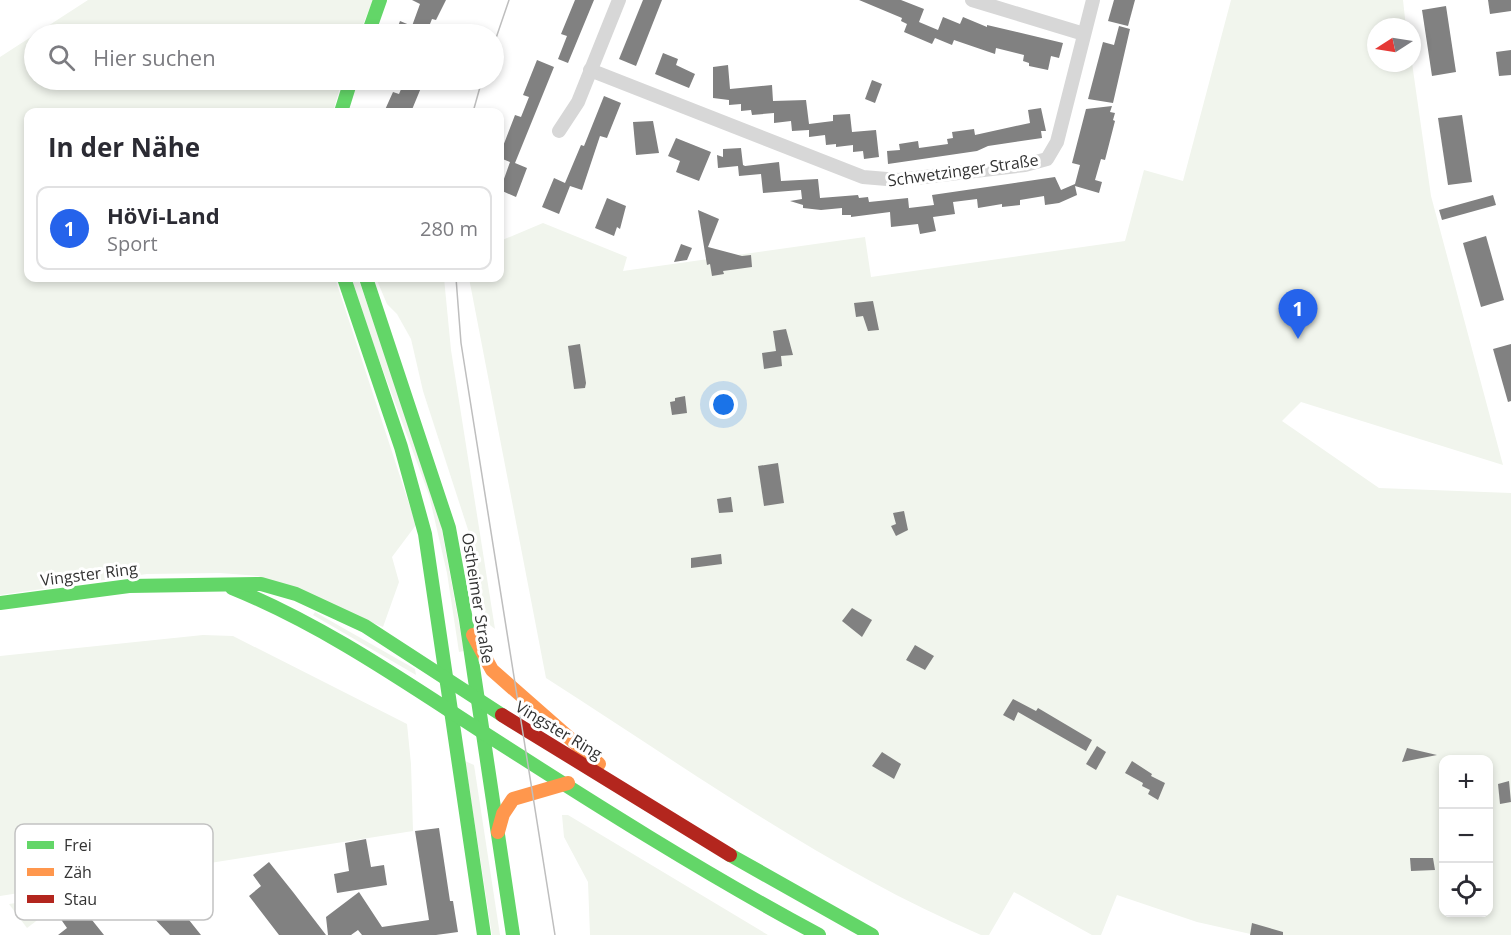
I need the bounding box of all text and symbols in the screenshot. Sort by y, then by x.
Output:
north arrow [1367,18,1421,72]
search box [24,24,504,90]
icon: search [45,41,78,74]
text: Hier suchen [93,42,216,72]
text: In der Nähe [48,129,200,165]
street label: Schwetzinger Straße [886,149,1040,191]
text: HöVi-Land [107,200,220,230]
text: 1 [64,215,75,242]
text: 280 m [420,215,478,242]
text: Sport [107,230,158,257]
pin: 1 [1278,290,1318,339]
your location [709,390,738,419]
street label: Ostheimer Straße [457,531,499,665]
street label: Vingster Ring [39,557,139,591]
street label: Vingster Ring [512,695,607,765]
map controls [1439,755,1493,917]
button: + [1439,755,1493,809]
button: − [1439,809,1493,863]
legend [15,824,213,920]
text: Frei [64,834,92,856]
text: Zäh [64,861,92,883]
button: locate [1439,863,1493,917]
text: Stau [64,888,97,910]

